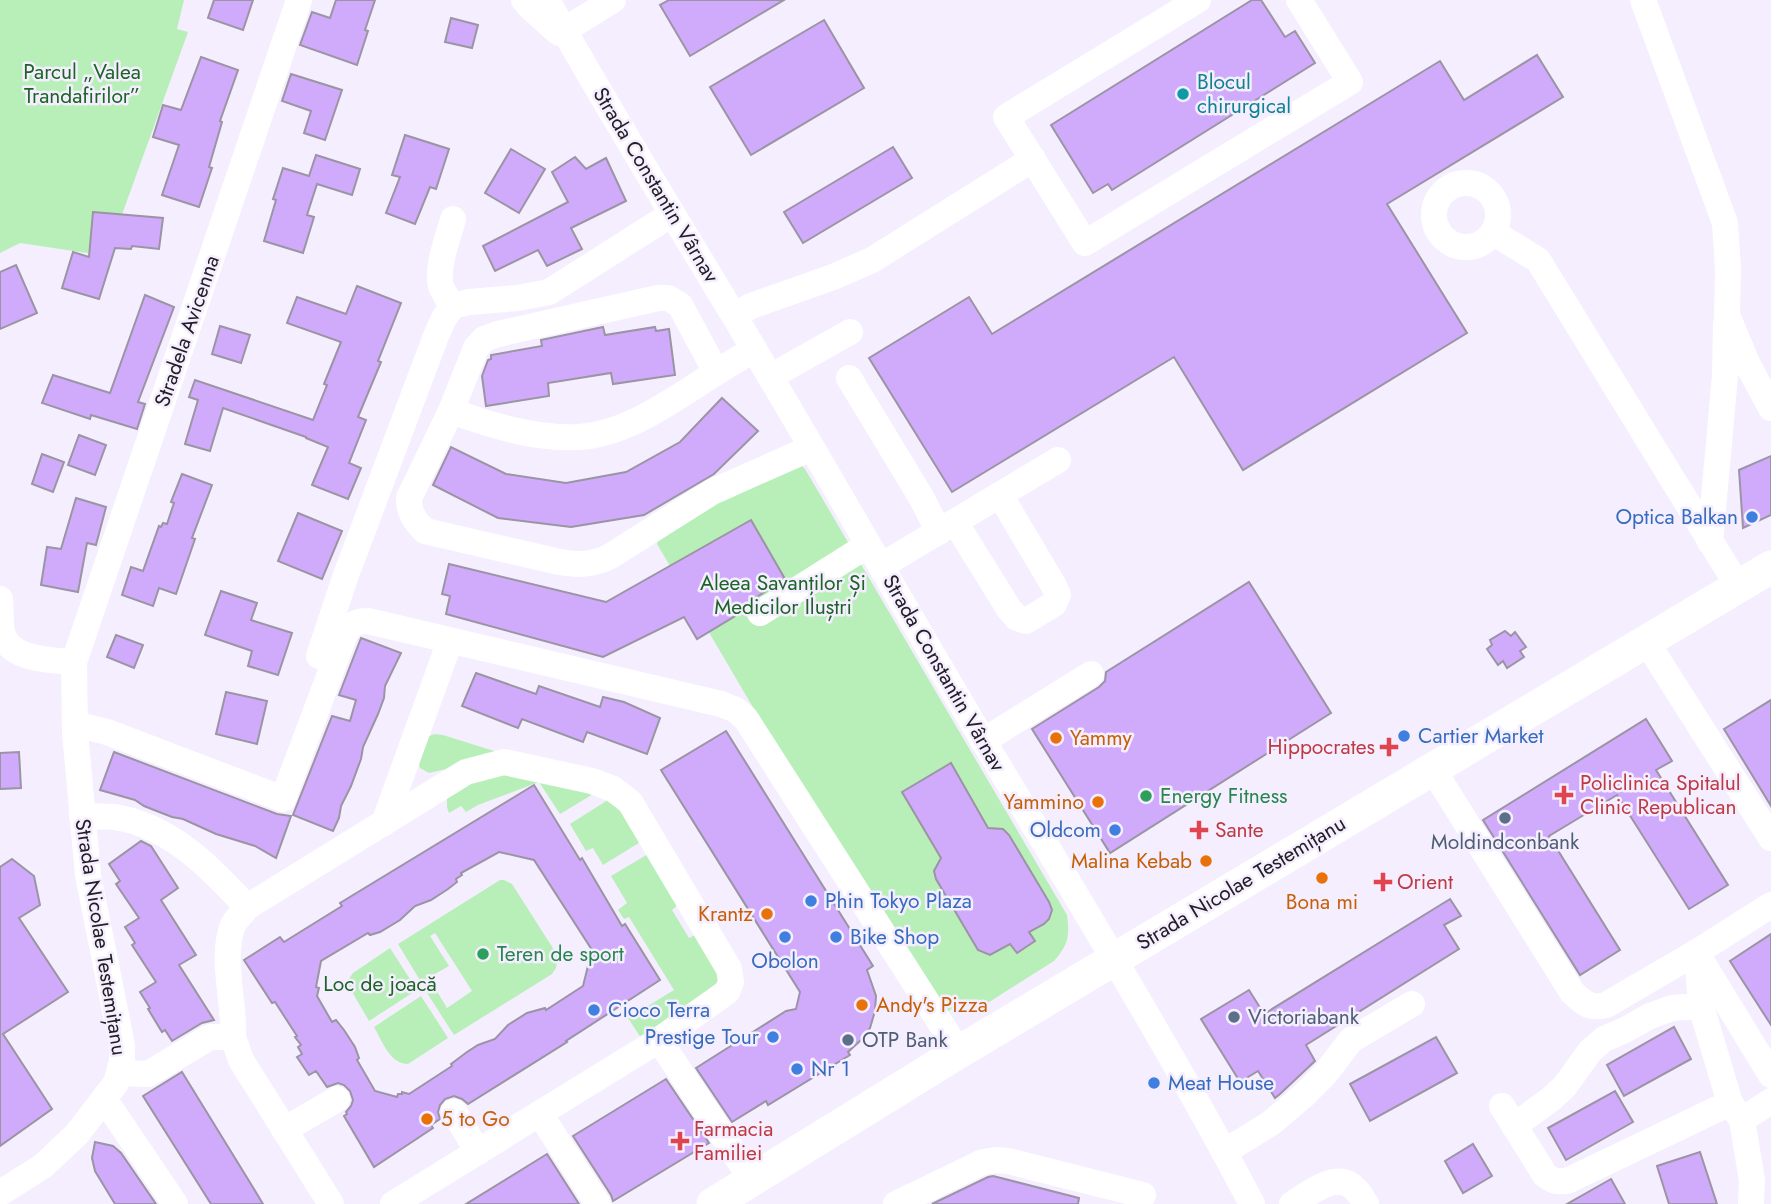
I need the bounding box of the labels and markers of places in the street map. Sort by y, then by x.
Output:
place label: Blocul chirurgical [1197,67,1291,121]
marker: Blocul chirurgical [1175,86,1191,102]
place label: Optica Balkan [1615,502,1738,532]
marker: Optica Balkan [1744,509,1760,525]
place label: Cartier Market [1418,721,1544,751]
place label: Yammy [1070,723,1132,753]
marker: Cartier Market [1396,728,1412,744]
marker: Yammy [1048,730,1064,746]
place label: Hippocrates [1267,732,1375,762]
marker: Hippocrates [1381,739,1397,755]
place label: Policlinica Spitalul Clinic Republican [1580,768,1741,822]
place label: Energy Fitness [1160,781,1288,811]
marker: Policlinica Spitalul Clinic Republican [1554,785,1574,805]
place label: Yammino [1004,787,1084,817]
marker: Energy Fitness [1138,788,1154,804]
marker: Yammino [1090,794,1106,810]
marker: Moldindconbank [1497,810,1513,826]
place label: Oldcom [1030,815,1101,845]
place label: Sante [1215,815,1264,845]
marker: Sante [1189,820,1209,840]
marker: Oldcom [1107,822,1123,838]
place label: Moldindconbank [1431,827,1580,857]
place label: Malina Kebab [1071,846,1192,876]
marker: Malina Kebab [1198,853,1214,869]
place label: Orient [1397,867,1453,897]
marker: Bona mi [1314,870,1330,886]
marker: Orient [1375,874,1391,890]
place label: Phin Tokyo Plaza [825,886,972,916]
place label: Bona mi [1286,887,1358,917]
marker: Phin Tokyo Plaza [803,893,819,909]
place label: Krantz [698,899,753,929]
marker: Krantz [759,906,775,922]
place label: Bike Shop [850,922,939,952]
marker: Obolon [777,929,793,945]
marker: Bike Shop [828,929,844,945]
place label: Teren de sport [497,939,624,969]
marker: Teren de sport [475,946,491,962]
place label: Obolon [751,946,819,976]
place label: Andy's Pizza [876,990,988,1020]
place label: Cioco Terra [608,995,710,1025]
marker: Andy's Pizza [854,997,870,1013]
marker: Cioco Terra [586,1002,602,1018]
place label: Victoriabank [1248,1002,1360,1032]
marker: Victoriabank [1226,1009,1242,1025]
place label: Prestige Tour [645,1022,760,1052]
place label: OTP Bank [862,1025,948,1055]
marker: Prestige Tour [765,1029,781,1045]
marker: OTP Bank [840,1032,856,1048]
place label: Nr 1 [811,1054,850,1084]
marker: Nr 1 [789,1061,805,1077]
place label: Meat House [1168,1068,1274,1098]
marker: Meat House [1146,1075,1162,1091]
place label: 5 to Go [441,1104,510,1134]
marker: 5 to Go [419,1111,435,1127]
place label: Farmacia Familiei [694,1114,773,1168]
marker: Farmacia Familiei [672,1133,688,1149]

